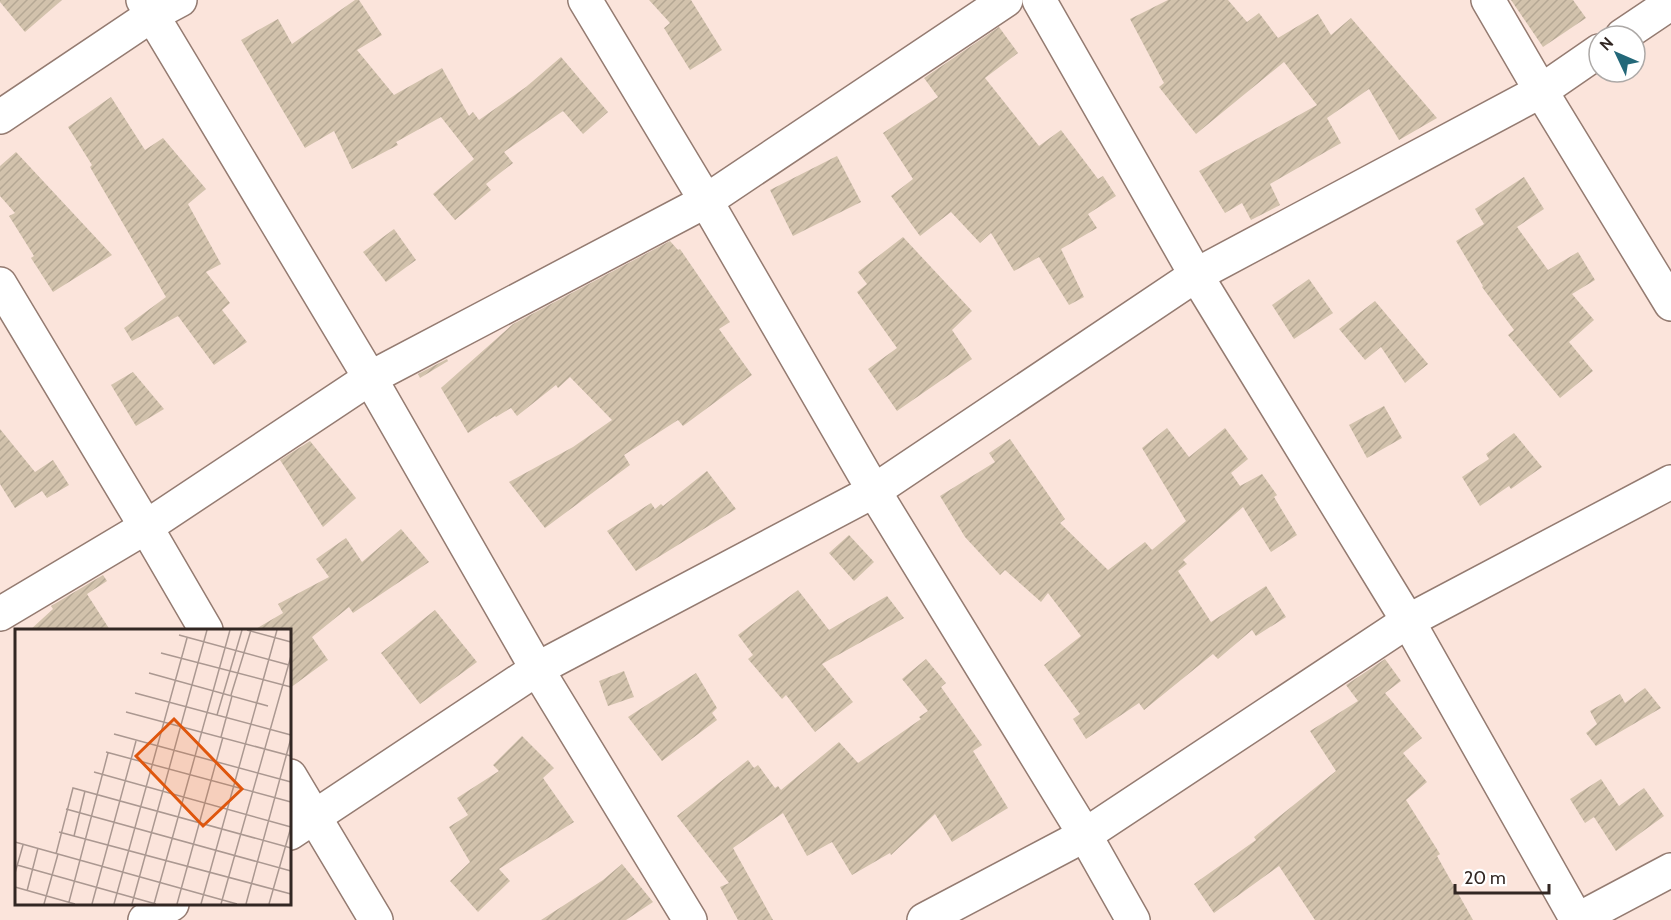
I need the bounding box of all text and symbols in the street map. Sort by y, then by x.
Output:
north arrow [1587,24,1647,84]
text: N [1596,33,1617,55]
inset map [15,629,291,905]
scale bar [1455,857,1550,895]
text: 20 m [1464,867,1506,889]

